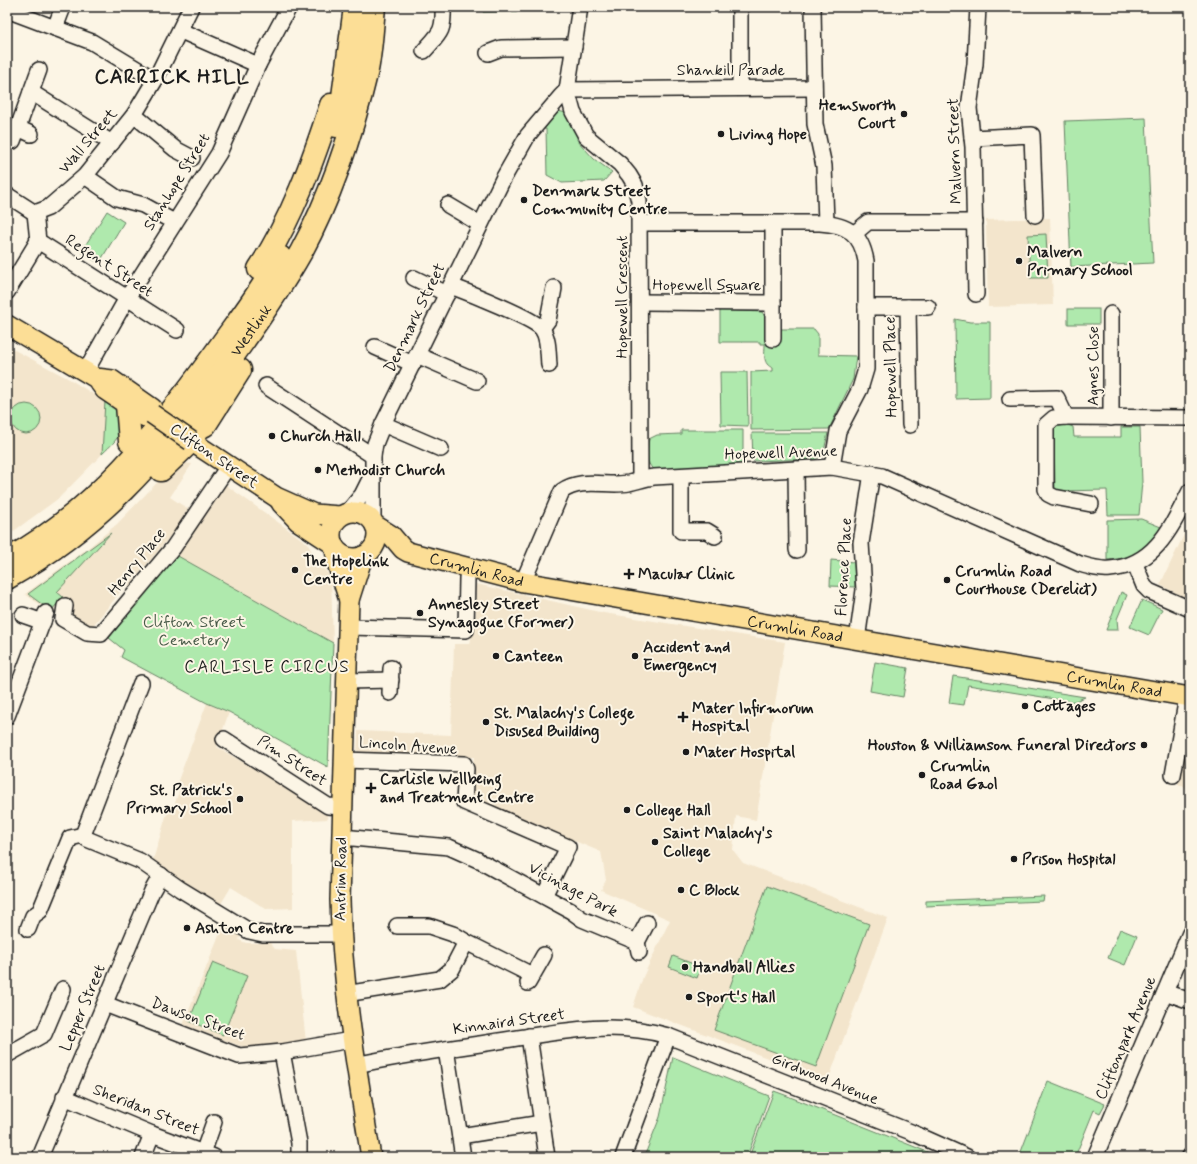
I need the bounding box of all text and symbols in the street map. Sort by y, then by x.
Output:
street label: Shankill Parade [677,60,786,81]
district label: CARRICK HILL [94,64,250,91]
place label: Hemsworth Court [819,95,896,134]
street label: Malvern Street [943,97,967,205]
street label: Wall Street [54,103,123,178]
marker: Hemsworth Court [899,109,909,119]
place label: Living Hope [729,124,807,146]
street label: Stanhope Street [139,129,215,235]
marker: Living Hope [716,129,726,139]
place label: Denmark Street Community Centre [532,181,667,220]
marker: Denmark Street Community Centre [519,195,529,205]
street label: Regent Street [60,230,157,303]
street label: Hopewell Crescent [612,235,633,359]
place label: Malvern Primary School [1027,242,1133,281]
marker: Malvern Primary School [1014,256,1024,266]
street label: Denmark Street [379,260,451,376]
street label: Hopewell Square [653,275,762,296]
street label: Westlink [225,300,276,361]
street label: Hopewell Place [880,316,902,418]
street label: Agnes Close [1083,326,1104,406]
street label: Clifton Street [166,419,263,494]
place label: Church Hall [280,426,361,447]
marker: Church Hall [267,431,277,441]
street label: Hopewell Avenue [724,441,838,465]
place label: Methodist Church [326,460,446,481]
marker: Methodist Church [313,465,323,475]
street label: Florence Place [831,517,857,617]
street label: Henry Place [103,524,171,600]
street label: Crumlin Road [427,548,526,592]
place label: The Hopelink Centre [303,551,390,590]
place label: Crumlin Road Courthouse (Derelict) [955,561,1097,600]
place label: Macular Clinic [638,564,735,585]
marker: The Hopelink Centre [290,565,300,575]
marker: Macular Clinic [623,568,635,580]
marker: Crumlin Road Courthouse (Derelict) [942,575,952,585]
place label: Annesley Street Synagogue (Former) [428,594,574,635]
marker: Annesley Street Synagogue (Former) [415,608,425,618]
street label: Crumlin Road [745,610,845,647]
park label: Clifton Street Cemetery [143,612,246,651]
place label: Accident and Emergency [643,637,730,678]
place label: Canteen [504,646,563,667]
marker: Canteen [491,651,501,661]
marker: Accident and Emergency [630,651,640,661]
district label: CARLISLE CIRCUS [184,656,350,678]
street label: Crumlin Road [1065,665,1164,703]
place label: Cottages [1033,696,1096,718]
place label: Mater Infirmorum Hospital [692,698,814,737]
marker: Cottages [1020,701,1030,711]
place label: St. Malachy's College Disused Building [494,703,635,744]
marker: Mater Infirmorum Hospital [677,711,689,723]
marker: St. Malachy's College Disused Building [481,717,491,727]
street label: Pim Street [253,731,331,792]
street label: Lincoln Avenue [358,732,458,760]
place label: Houston & Williamson Funeral Directors [868,735,1136,756]
marker: Houston & Williamson Funeral Directors [1139,740,1149,750]
place label: Mater Hospital [694,742,795,763]
marker: Mater Hospital [681,747,691,757]
place label: Crumlin Road Gaol [930,756,998,795]
place label: Carlisle Wellbeing and Treatment Centre [380,769,534,808]
marker: Crumlin Road Gaol [917,770,927,780]
place label: St. Patrick's Primary School [126,780,233,819]
marker: Carlisle Wellbeing and Treatment Centre [365,782,377,794]
marker: St. Patrick's Primary School [235,794,245,804]
place label: College Hall [635,800,711,822]
marker: College Hall [622,805,632,815]
place label: Saint Malachy's College [663,823,773,863]
street label: Antrim Road [330,837,352,921]
marker: Saint Malachy's College [650,837,660,847]
place label: Prison Hospital [1022,849,1115,870]
marker: Prison Hospital [1009,854,1019,864]
street label: Vicinage Park [525,858,621,922]
place label: C Block [689,880,741,901]
marker: C Block [676,885,686,895]
place label: Ashton Centre [195,918,294,939]
marker: Ashton Centre [182,923,192,933]
place label: Handball Allies [693,957,796,978]
street label: Lepper Street [55,961,111,1055]
marker: Handball Allies [680,962,690,972]
street label: Cliftonpark Avenue [1090,973,1162,1103]
place label: Sport's Hall [697,987,776,1008]
street label: Dawson Street [148,992,248,1046]
marker: Sport's Hall [684,992,694,1002]
street label: Kinnaird Street [452,1004,567,1040]
street label: Girdwood Avenue [768,1048,882,1110]
street label: Sheridan Street [90,1079,203,1141]

